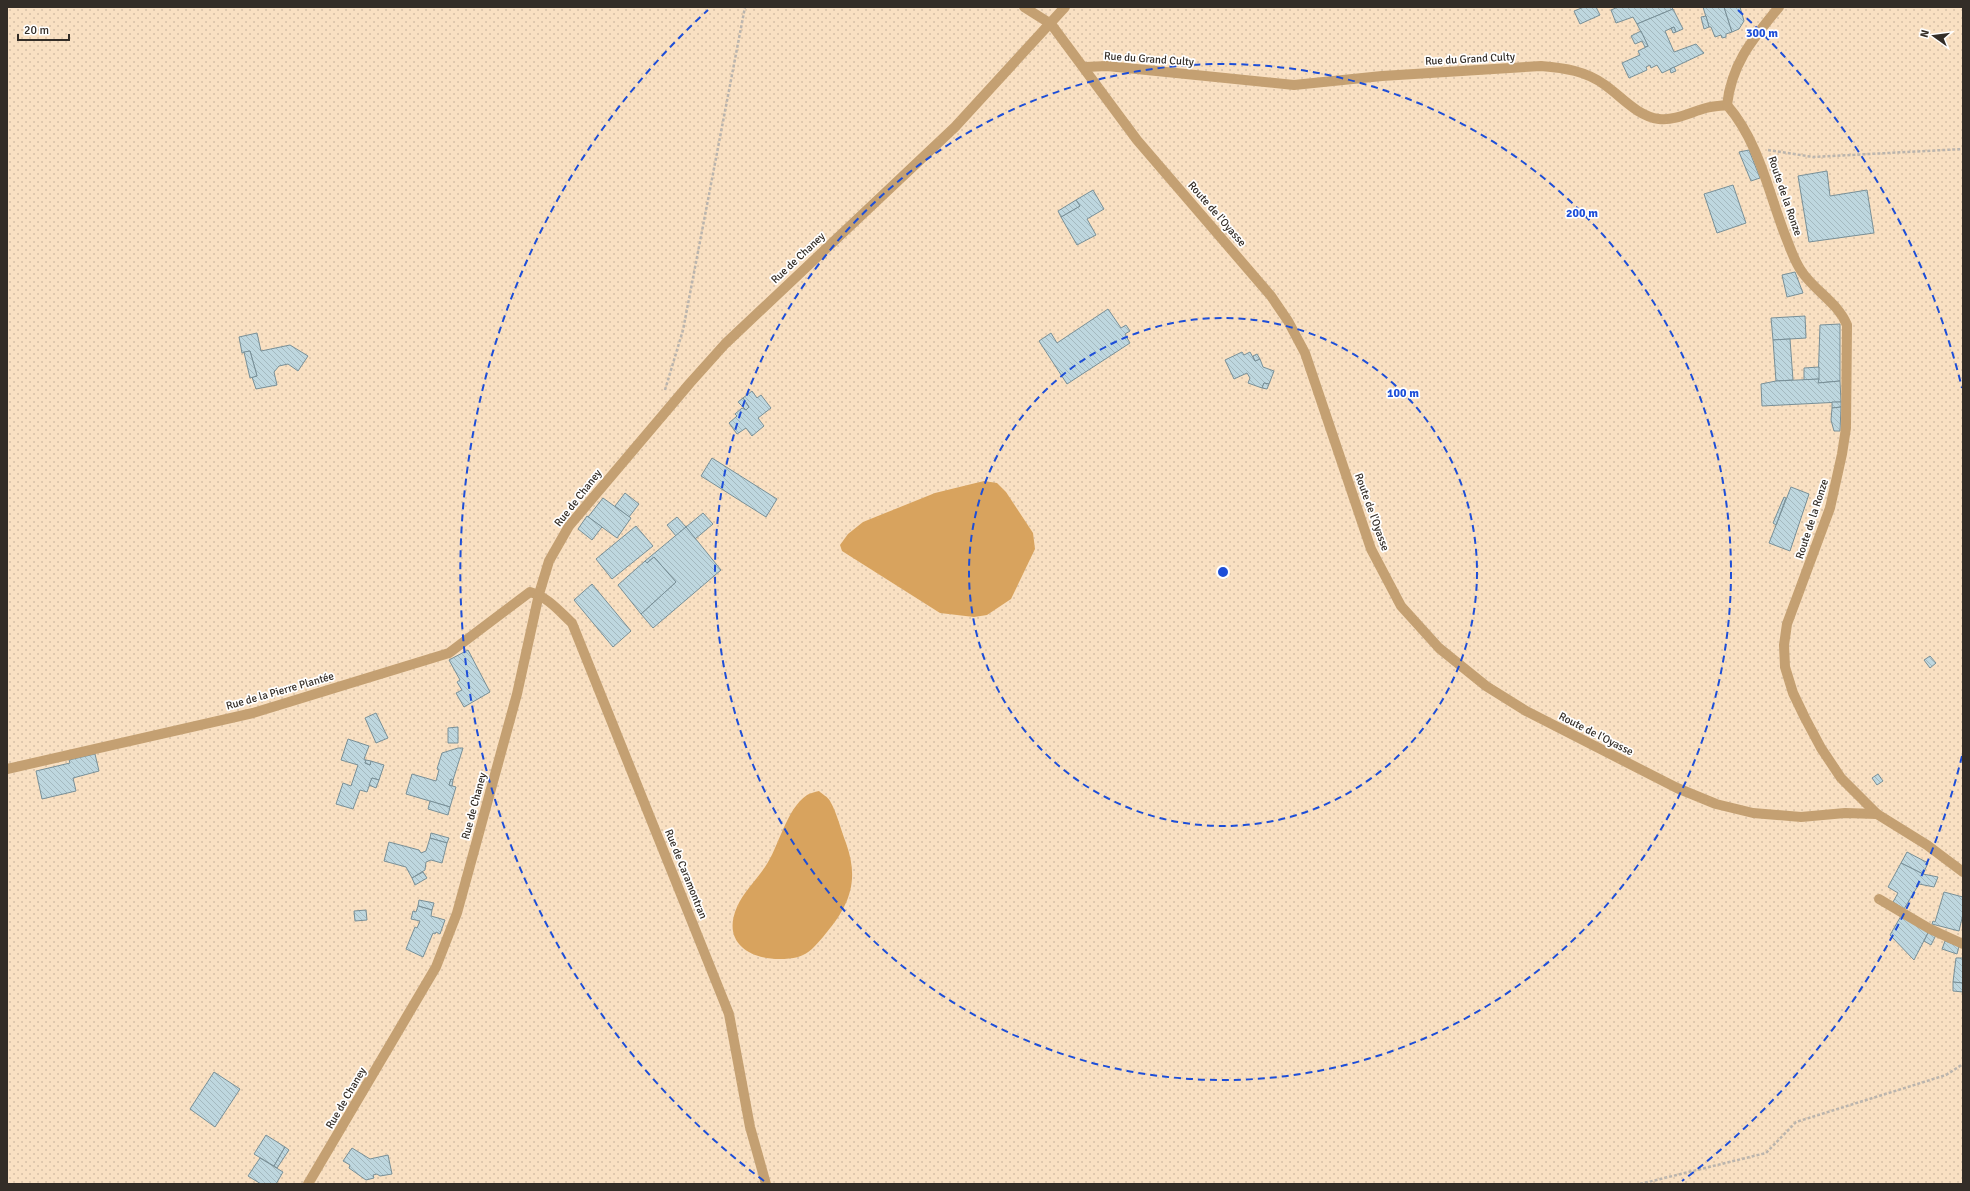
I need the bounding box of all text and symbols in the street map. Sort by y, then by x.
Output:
scale bar [18,16,69,42]
north arrow [1914,16,1954,56]
text: 20 m [24,23,49,38]
text: 300 m [1746,26,1778,41]
text: N [1918,28,1932,39]
street label: Rue du Grand Culty [1104,49,1195,69]
street label: Rue du Grand Culty [1425,50,1516,68]
street label: Route de la Ronze [1765,154,1805,238]
street label: Route de l'Oyasse [1185,179,1249,249]
text: 200 m [1566,206,1598,221]
street label: Rue de Chaney [768,229,828,286]
text: 100 m [1387,386,1419,401]
street label: Rue de Chaney [552,466,605,529]
street label: Route de l'Oyasse [1352,471,1392,553]
street label: Route de la Ronze [1793,477,1831,561]
centre of rings [1216,565,1230,579]
street label: Rue de la Pierre Plantée [225,669,335,713]
street label: Route de l'Oyasse [1557,710,1635,758]
street label: Rue de Chaney [459,770,489,841]
street label: Rue de Caramontran [662,827,710,921]
street label: Rue de Chaney [323,1064,369,1131]

